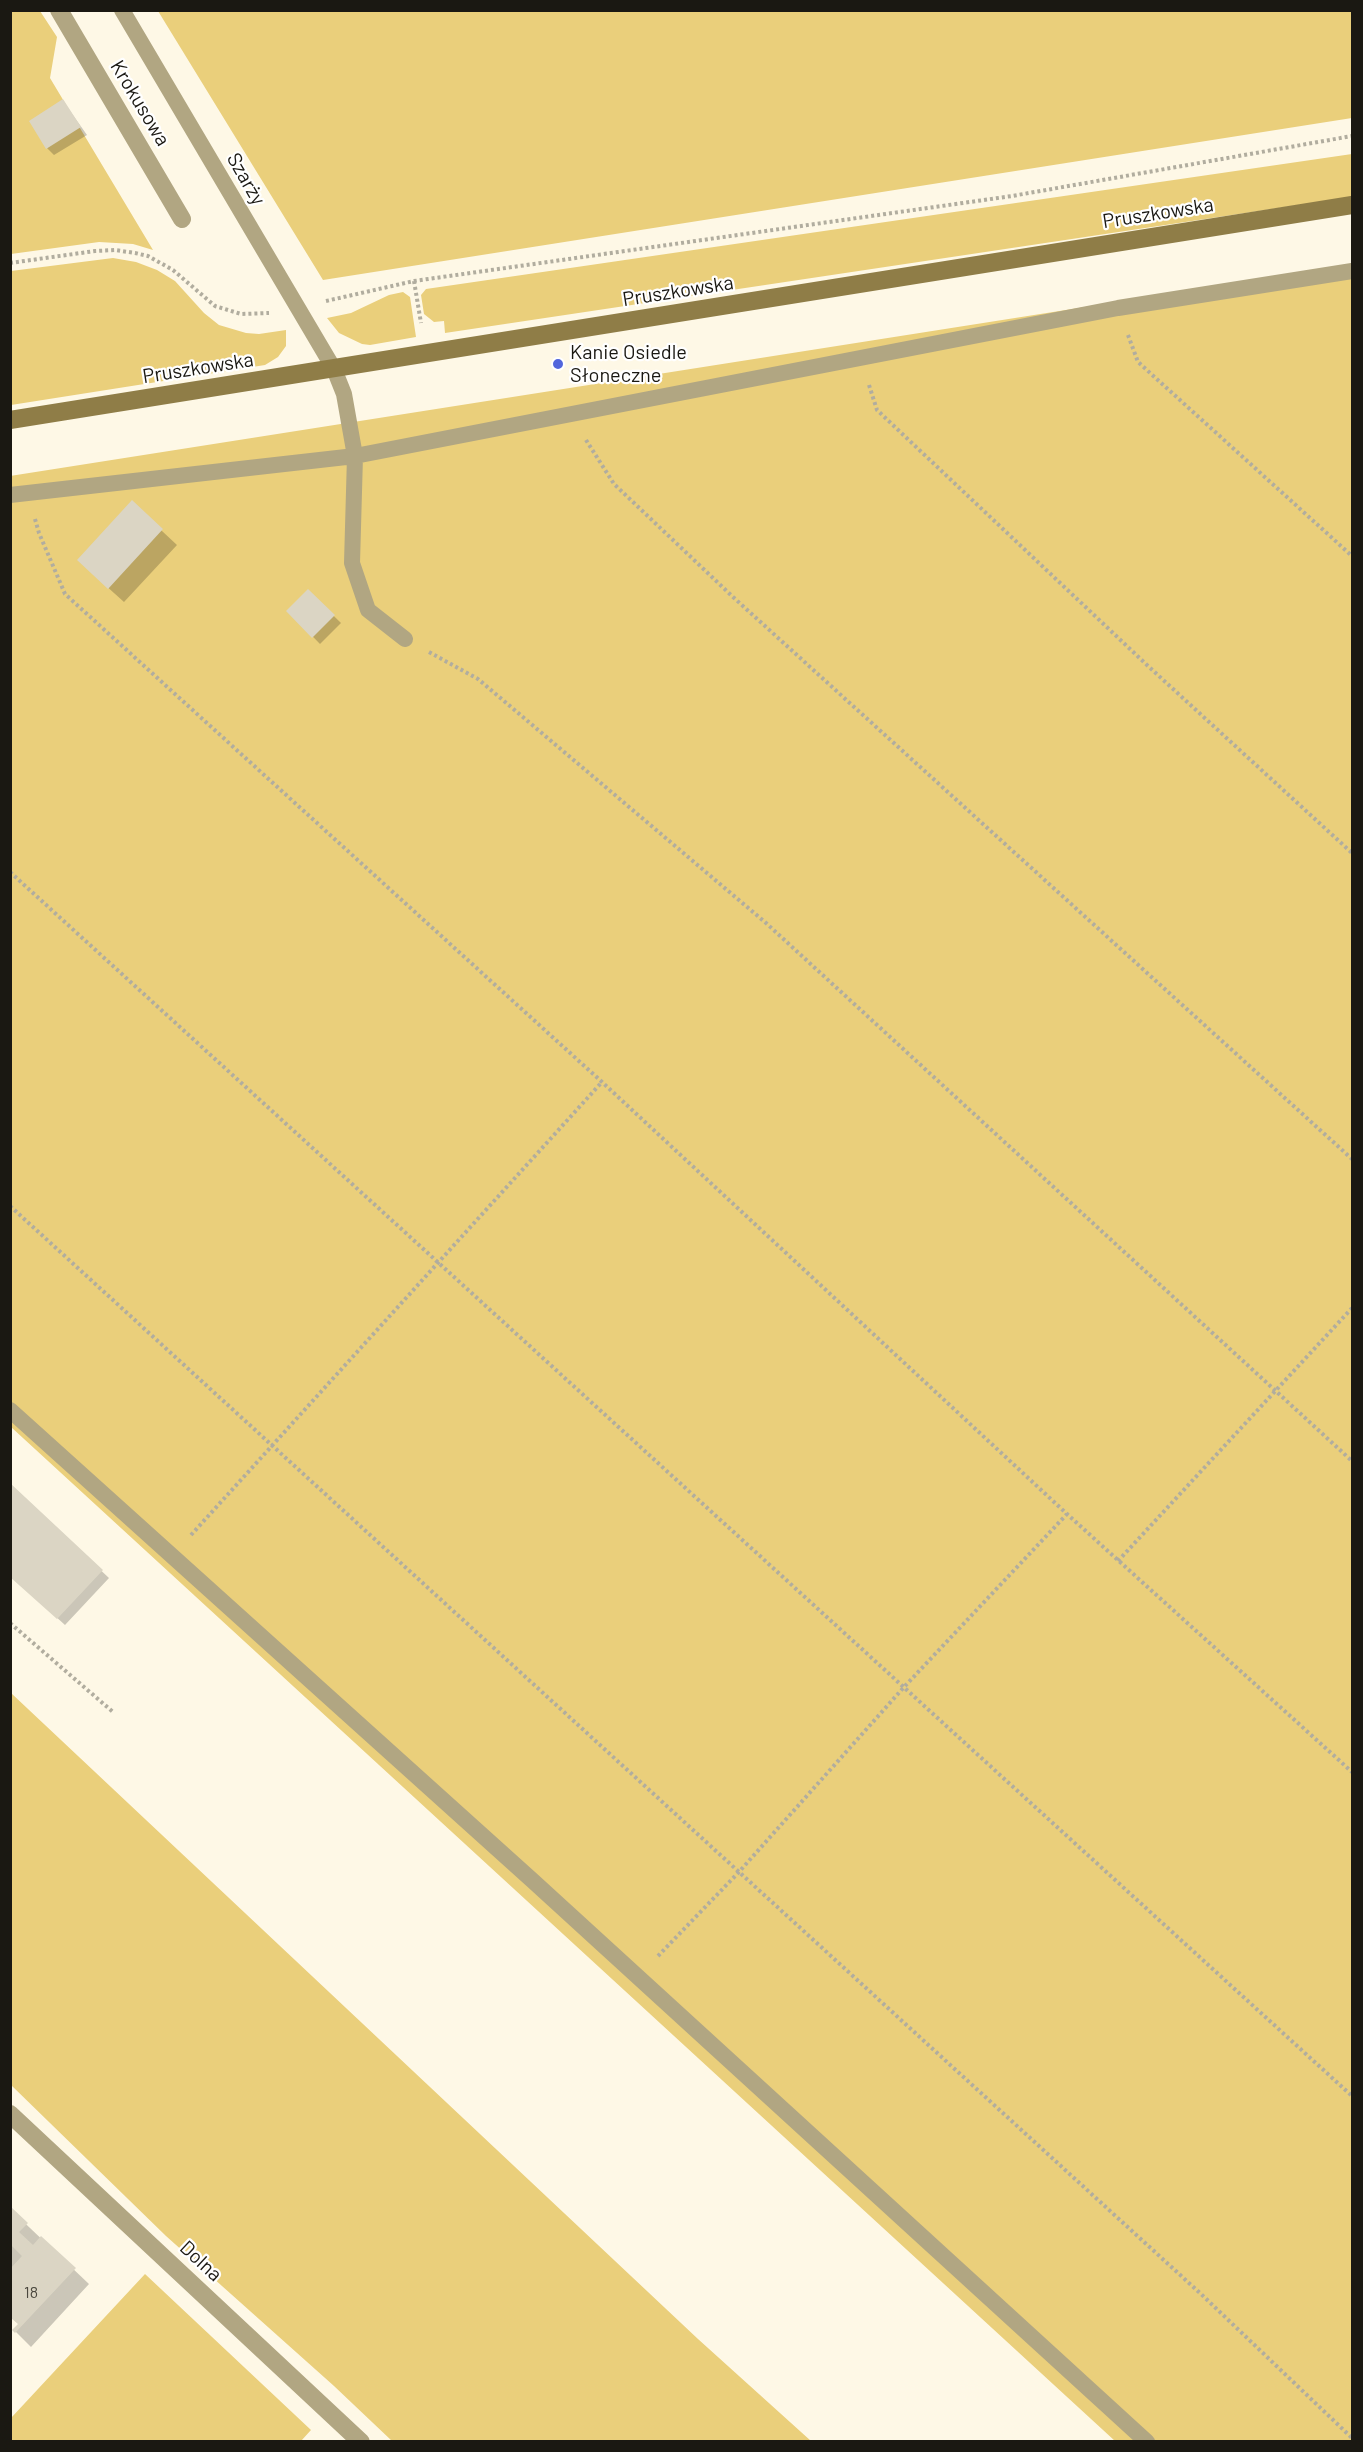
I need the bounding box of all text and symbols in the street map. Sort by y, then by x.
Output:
street label: Krokusowa [105,56,175,150]
street label: Szarży [222,149,270,209]
street label: Pruszkowska [1101,192,1215,234]
street label: Pruszkowska [621,270,735,312]
place label: Kanie Osiedle Słoneczne [570,340,687,387]
street label: Pruszkowska [141,347,255,389]
marker: Kanie Osiedle Słoneczne [551,357,565,371]
street label: Dolna [175,2236,227,2286]
house number: 18 [24,2283,38,2303]

